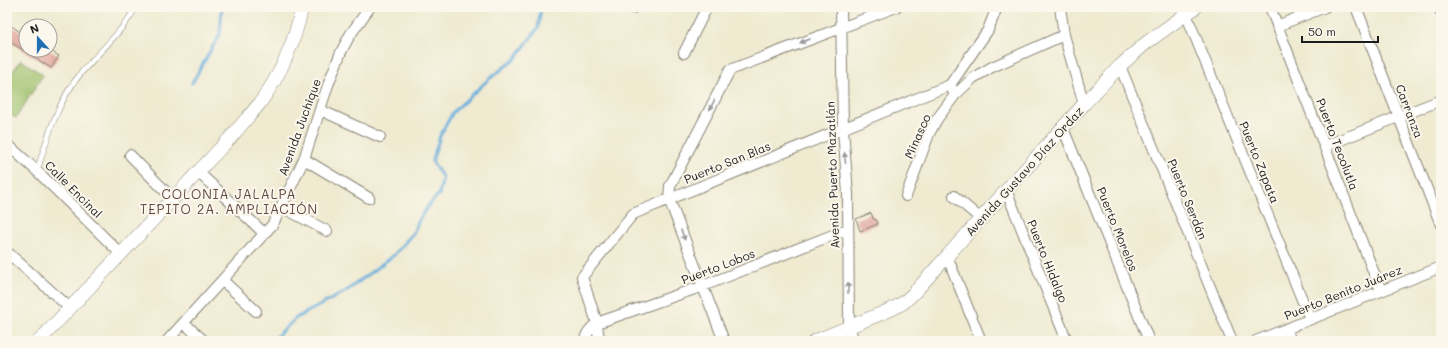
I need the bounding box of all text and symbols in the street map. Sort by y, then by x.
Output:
north arrow [18,18,58,58]
scale bar [1302,18,1378,44]
text: N [28,20,41,37]
text: 50 m [1308,23,1336,39]
one-way arrow [798,39,810,45]
street label: Avenida Juchique [274,76,324,178]
street label: Carranza [1392,82,1428,140]
street label: Puerto Tecolutla [1313,96,1363,192]
one-way arrow [709,99,715,111]
street label: Avenida Puerto Mazatlán [821,101,843,249]
street label: Avenida Gustavo Díaz Ordaz [962,103,1087,239]
street label: Minasco [900,111,934,161]
street label: Puerto Zapata [1236,119,1284,205]
street label: Puerto San Blas [681,137,773,187]
one-way arrow [842,152,849,164]
street label: Puerto Serdán [1165,156,1211,242]
street label: Calle Encinal [42,157,106,221]
street label: Puerto Morelos [1094,184,1142,274]
district label: COLONIA JALALPA TEPITO 2A. AMPLIACIÓN [140,185,318,217]
street label: Puerto Hidalgo [1024,217,1072,305]
one-way arrow [681,230,687,242]
street label: Puerto Lobos [679,245,757,287]
street label: Puerto Benito Juárez [1282,261,1405,323]
one-way arrow [845,281,851,294]

